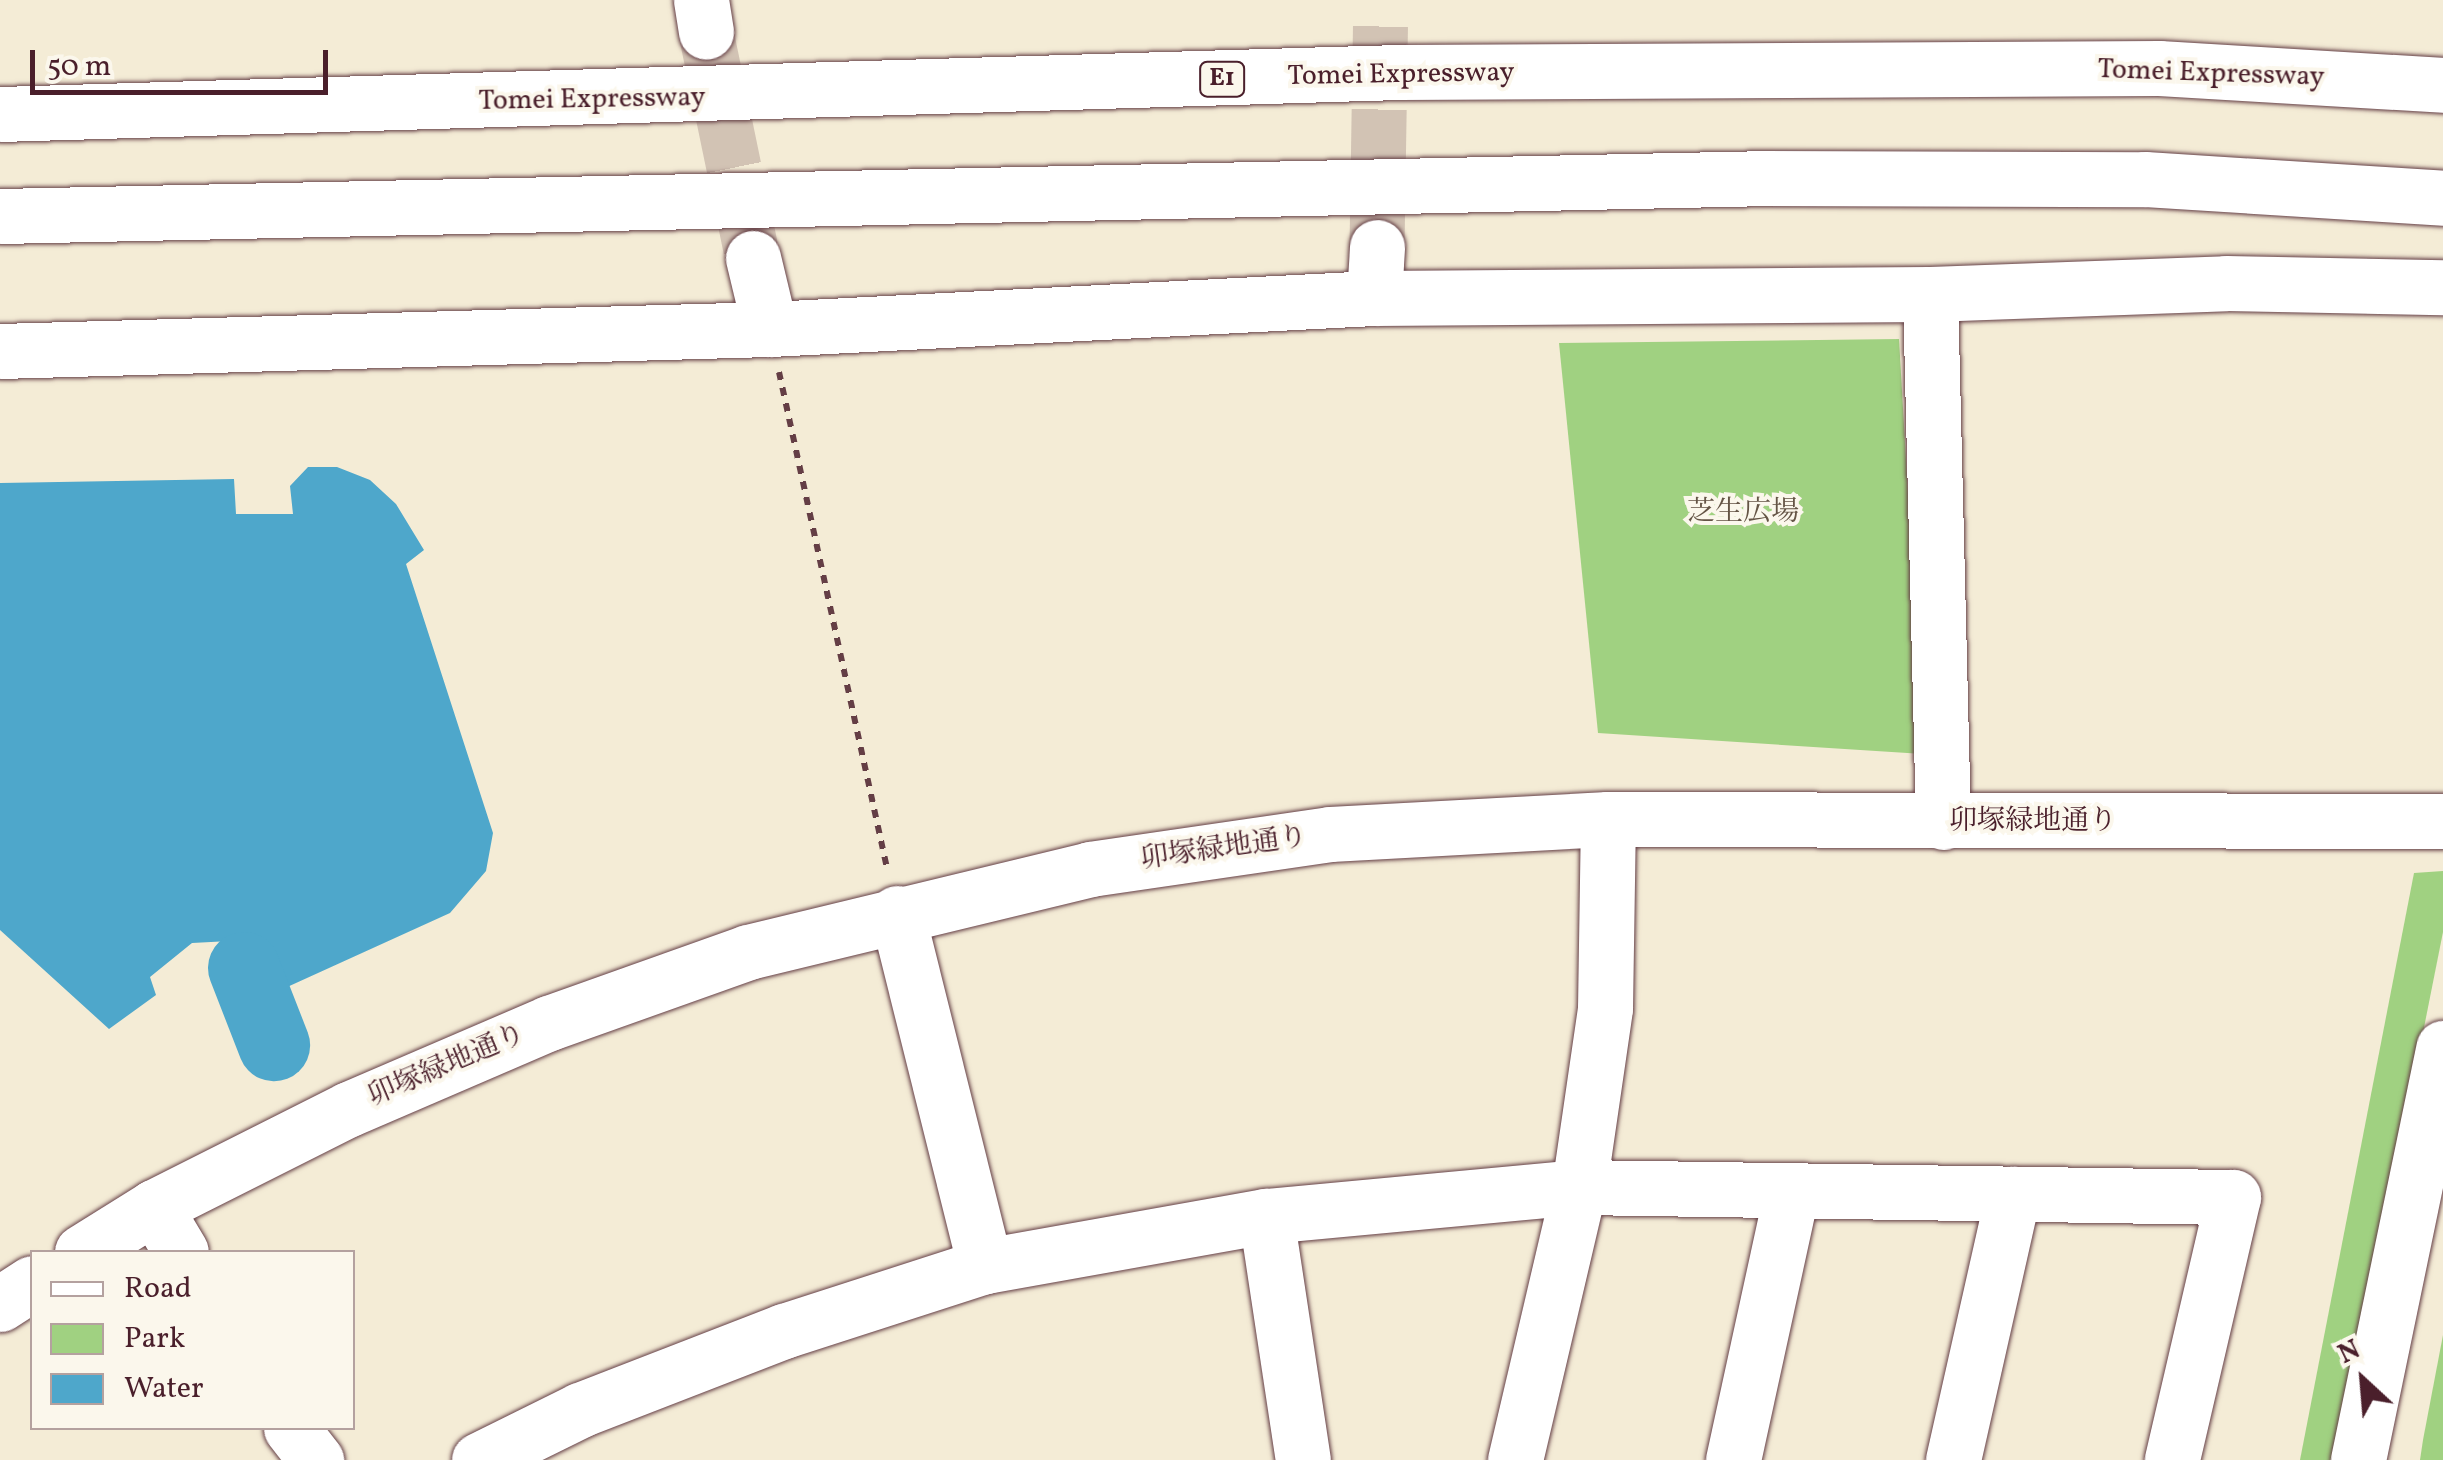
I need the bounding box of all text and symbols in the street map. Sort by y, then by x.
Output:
scale bar [35,30,332,92]
text: 50 m [47,46,111,88]
street label: Tomei Expressway [2097,53,2325,95]
street label: Tomei Expressway [1287,56,1515,94]
road number: E1 [1197,59,1247,99]
street label: Tomei Expressway [478,81,706,119]
park label: 芝生広場 [1687,496,1799,530]
street label: 卯塚緑地通り [1949,805,2117,839]
street label: 卯塚緑地通り [1138,821,1310,877]
street label: 卯塚緑地通り [363,1018,531,1114]
legend [30,1250,355,1430]
text: Road [124,1268,192,1310]
text: Park [124,1318,185,1360]
north arrow [2313,1330,2413,1430]
text: N [2332,1331,2367,1375]
text: Water [124,1368,204,1410]

